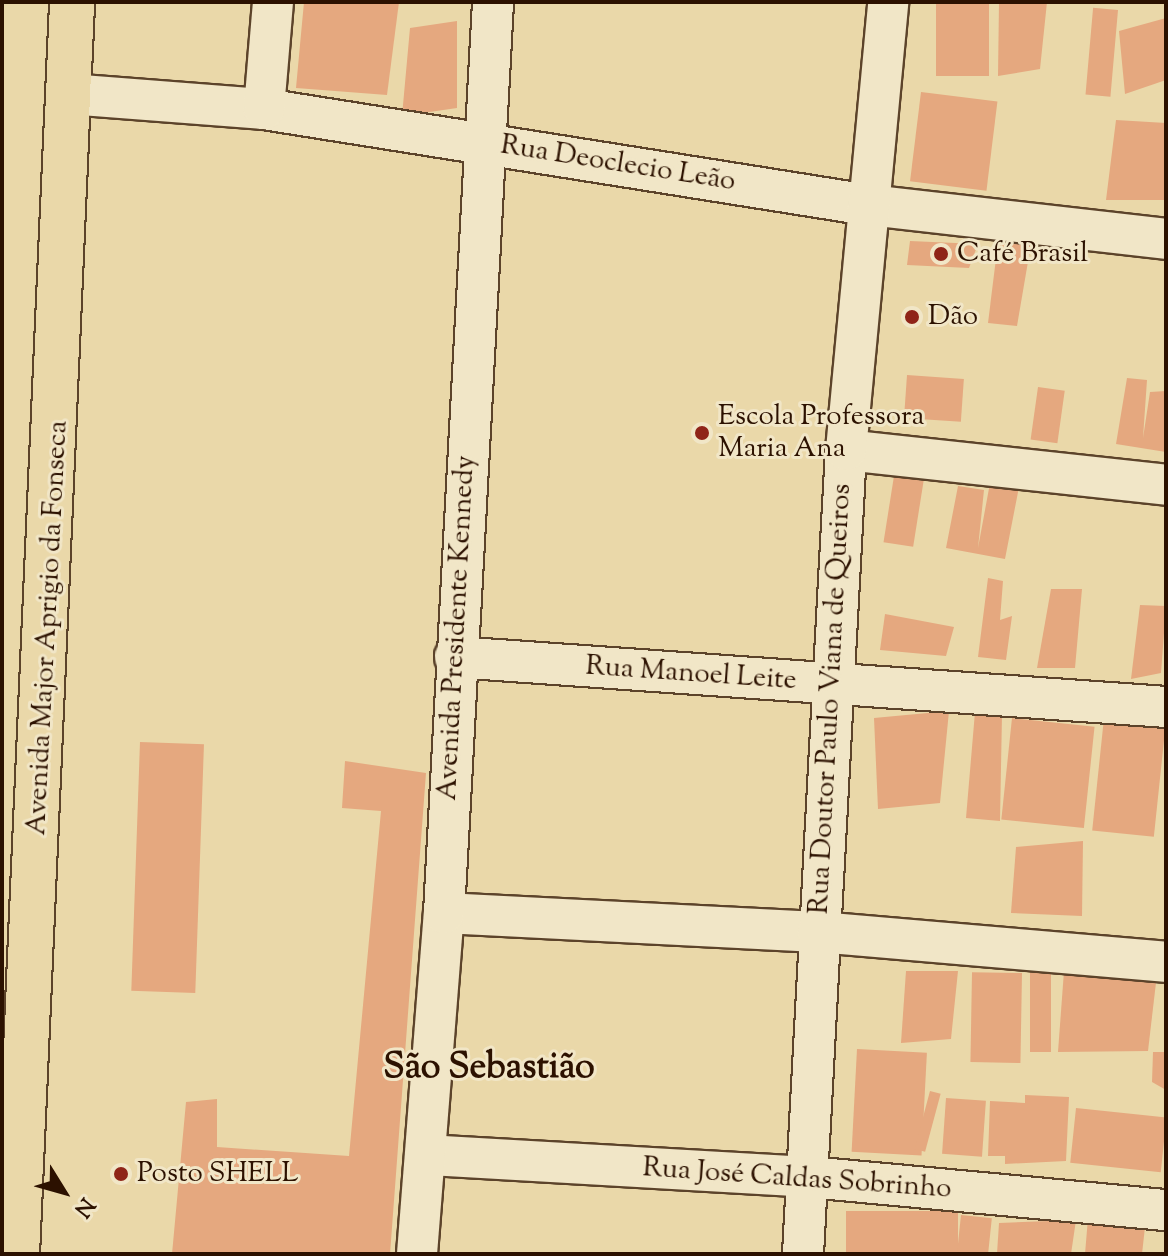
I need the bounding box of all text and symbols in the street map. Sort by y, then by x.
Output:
street label: Rua Deoclecio Leão [498,129,738,199]
place label: Café Brasil [957,237,1088,271]
marker: Café Brasil [932,245,950,263]
place label: Dão [928,300,978,334]
marker: Dão [903,308,921,326]
place label: Escola Professora Maria Ana [718,400,925,466]
street label: Avenida Major Aprigio da Fonseca [20,420,76,836]
marker: Escola Professora Maria Ana [693,424,711,442]
street label: Avenida Presidente Kennedy [431,454,483,802]
street label: Rua Doutor Paulo Viana de Queiros [803,483,859,915]
street label: Rua Manoel Leite [584,650,798,698]
district label: São Sebastião [383,1047,595,1091]
street label: Rua José Caldas Sobrinho [641,1151,953,1207]
north arrow [24,1152,104,1232]
place label: Posto SHELL [137,1157,298,1191]
marker: Posto SHELL [112,1165,130,1183]
text: N [65,1190,101,1223]

